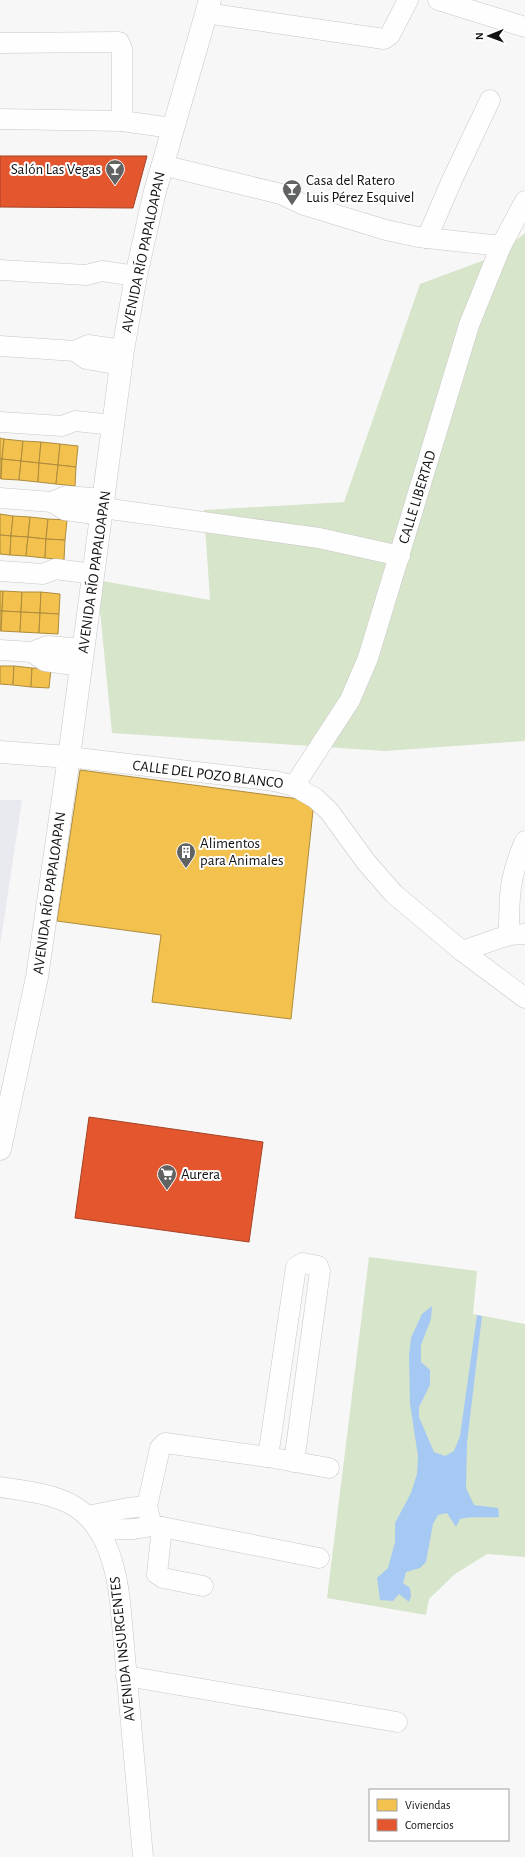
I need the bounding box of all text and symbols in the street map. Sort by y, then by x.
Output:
north arrow [469,16,509,56]
text: N [474,32,485,40]
bar icon: Salón Las Vegas [104,158,126,186]
place label: Salón Las Vegas [11,162,101,177]
street label: AVENIDA RÍO PAPALOAPAN [117,170,168,334]
place label: Casa del Ratero Luis Pérez Esquivel [306,173,414,205]
bar icon: Casa del Ratero Luis Pérez Esquivel [281,178,303,206]
street label: CALLE LIBERTAD [396,448,439,546]
street label: AVENIDA RÍO PAPALOAPAN [74,489,113,654]
street label: CALLE DEL POZO BLANCO [132,758,284,791]
street label: AVENIDA RÍO PAPALOAPAN [29,810,68,975]
place label: Alimentos para Animales [200,836,284,868]
building icon: Alimentos para Animales [175,841,197,869]
supermarket icon: Aurera [156,1163,178,1191]
place label: Aurera [181,1167,220,1182]
street label: AVENIDA INSURGENTES [107,1576,138,1722]
legend [369,1789,509,1841]
text: Viviendas [405,1799,451,1811]
text: Comercios [405,1819,454,1831]

